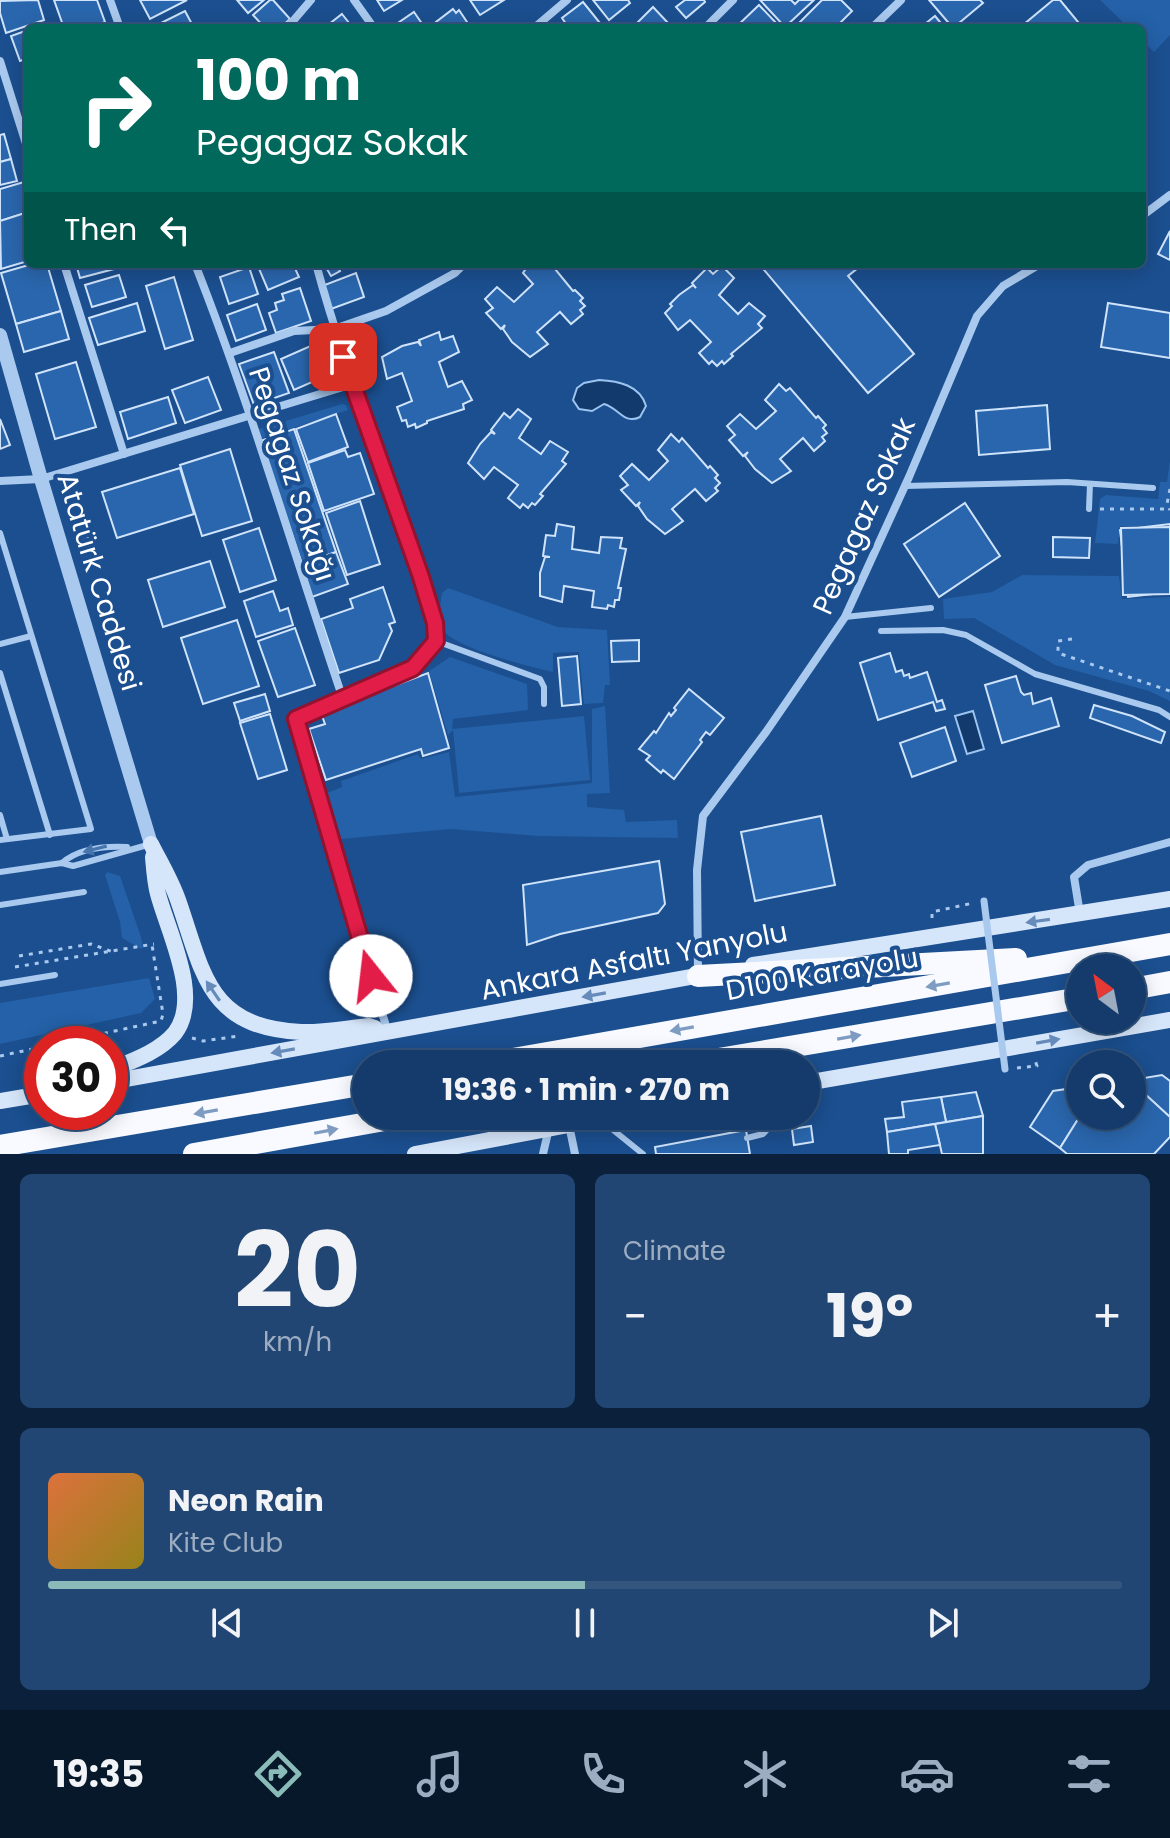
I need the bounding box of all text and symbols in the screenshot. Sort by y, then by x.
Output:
text: 100 m [196,41,361,120]
icon: right [64,56,168,160]
text: Pegagaz Sokak [196,117,468,168]
text: Then [64,208,137,251]
icon: left [153,208,197,252]
pin [309,323,377,391]
icon: arrive [321,335,365,379]
street label: Pegagaz Sokağı [239,362,345,586]
street label: Pegagaz Sokak [803,411,925,621]
street label: Atatürk Caddesi [47,468,151,696]
one-way arrow [82,844,107,856]
street label: Ankara Asfaltı Yanyolu [477,912,791,1010]
one-way arrow [1025,915,1050,928]
position arrow [329,934,413,1018]
street label: D100 Karayolu [723,938,921,1010]
north arrow [1066,954,1146,1034]
map controls [1066,954,1146,1130]
one-way arrow [925,979,950,991]
one-way arrow [206,980,221,1002]
one-way arrow [581,989,606,1002]
one-way arrow [669,1023,694,1036]
speed limit sign: 30 [24,1026,128,1130]
one-way arrow [837,1030,862,1042]
one-way arrow [1036,1034,1061,1047]
one-way arrow [270,1046,295,1058]
button: search [1066,1050,1146,1130]
text: 19:36 · 1 min · 270 m [442,1068,730,1111]
one-way arrow [193,1106,218,1118]
one-way arrow [314,1124,339,1137]
text: 20 [234,1198,361,1343]
text: Climate [623,1233,726,1269]
text: 19° [826,1274,913,1358]
text: − [623,1286,647,1347]
text: + [1092,1286,1122,1347]
text: km/h [263,1324,332,1360]
text: Neon Rain [168,1479,324,1522]
text: Kite Club [168,1525,283,1561]
icon: previous [205,1601,249,1645]
icon: pause [563,1601,607,1645]
icon: next [921,1601,965,1645]
icon: directions [250,1746,306,1802]
icon: music [412,1746,468,1802]
icon: phone [575,1746,631,1802]
icon: climate [737,1746,793,1802]
icon: car [899,1746,955,1802]
icon: filters [1061,1746,1117,1802]
text: 19:35 [53,1749,144,1800]

